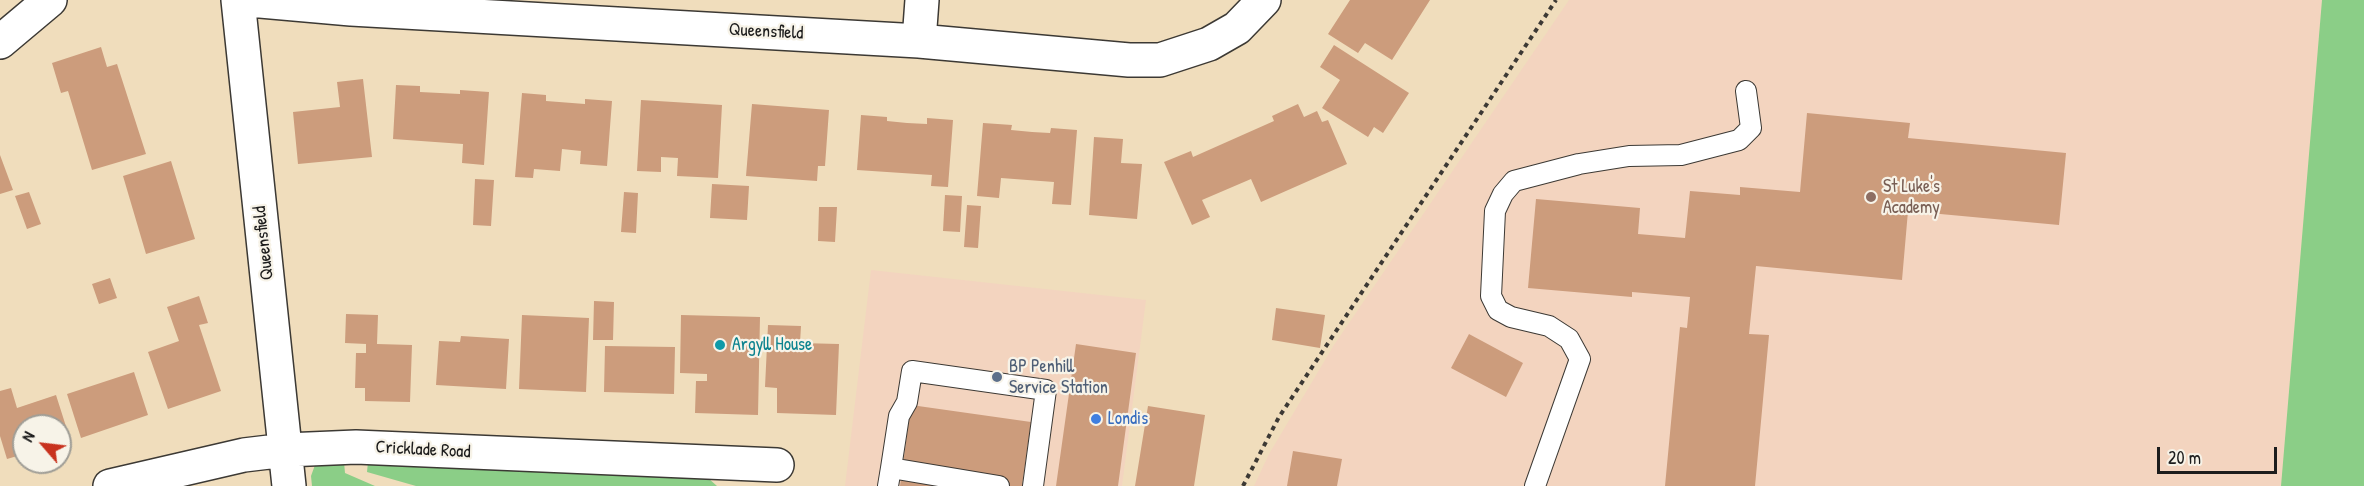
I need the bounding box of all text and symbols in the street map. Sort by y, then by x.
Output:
street label: Queensfield [728,19,804,45]
place label: St Luke's Academy [1883,176,1940,219]
marker: St Luke's Academy [1864,190,1878,204]
street label: Queensfield [249,205,279,281]
place label: Argyll House [732,334,812,356]
marker: Argyll House [713,338,727,352]
place label: BP Penhill Service Station [1009,356,1108,398]
marker: BP Penhill Service Station [990,370,1004,384]
place label: Londis [1108,408,1148,430]
marker: Londis [1089,412,1103,426]
north arrow [12,414,72,474]
text: N [16,428,40,445]
scale bar [2160,435,2280,473]
street label: Cricklade Road [375,437,471,463]
text: 20 m [2168,445,2201,470]

